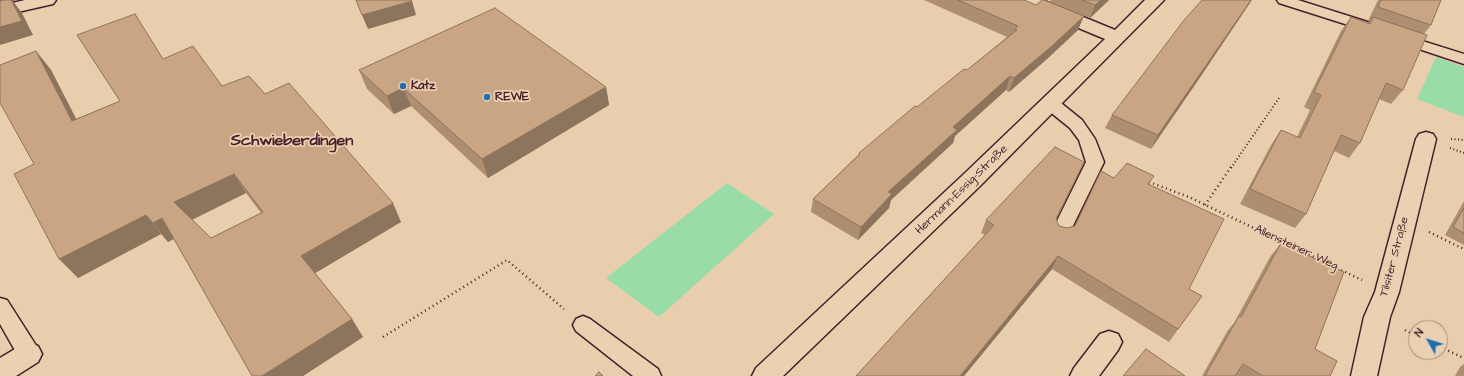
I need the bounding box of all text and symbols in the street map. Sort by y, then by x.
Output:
place label: Katz [411,79,435,93]
marker: Katz [398,81,408,91]
place label: REWE [495,90,529,104]
marker: REWE [482,92,492,102]
district label: Schwieberdingen [231,132,353,152]
street label: Hermann-Essig-Straße [913,142,1011,238]
street label: Tilsiter Straße [1377,215,1413,299]
street label: Allensteiner Weg [1252,222,1340,274]
north arrow [1408,320,1448,360]
text: N [1411,325,1427,340]

